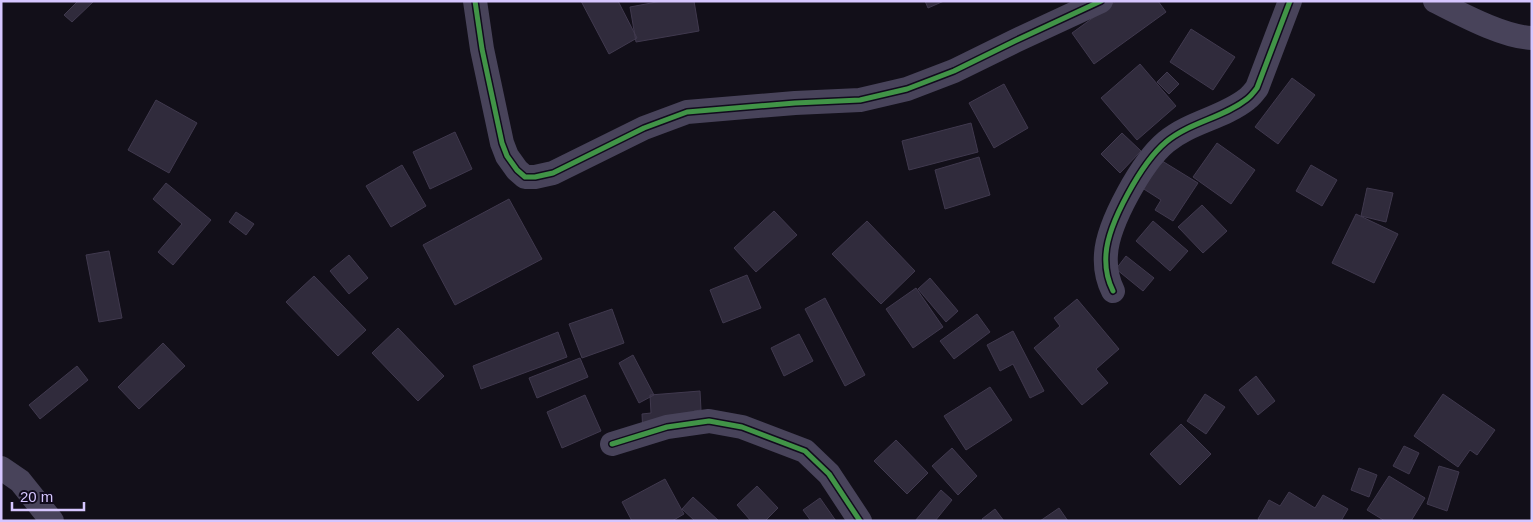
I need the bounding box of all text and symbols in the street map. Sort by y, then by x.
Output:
scale bar [12,480,85,512]
text: 20 m [20,488,53,505]

